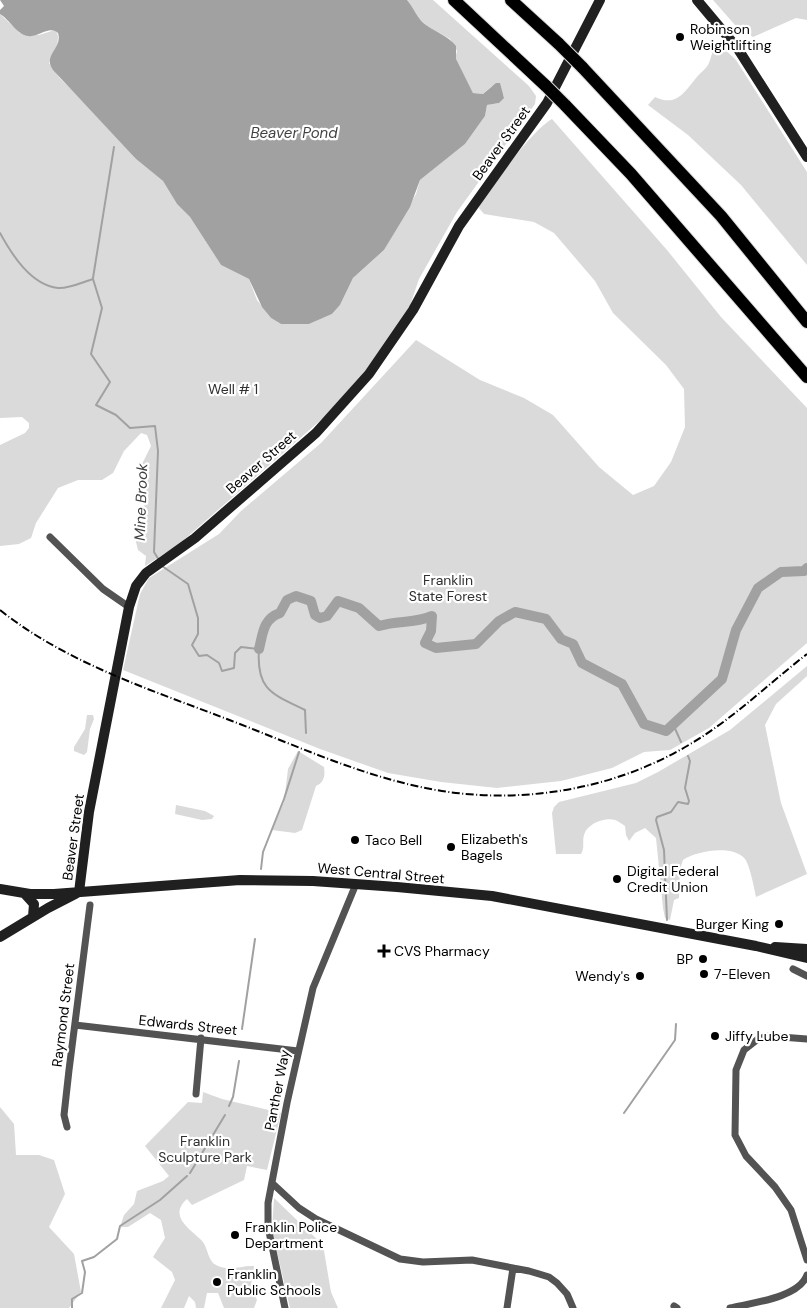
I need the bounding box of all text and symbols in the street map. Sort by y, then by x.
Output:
place label: Robinson Weightlifting [690,20,772,54]
marker: Robinson Weightlifting [674,31,686,43]
street label: Beaver Street [468,102,534,184]
water label: Beaver Pond [250,123,338,143]
park label: Well # 1 [208,380,258,398]
street label: Beaver Street [222,427,300,497]
water label: Mine Brook [130,463,152,541]
park label: Franklin State Forest [409,571,487,605]
street label: Beaver Street [58,793,88,881]
place label: Elizabeth's Bagels [461,830,528,864]
place label: Taco Bell [365,831,422,849]
marker: Taco Bell [349,834,361,846]
marker: Elizabeth's Bagels [445,841,457,853]
street label: West Central Street [317,858,445,888]
place label: Digital Federal Credit Union [627,862,719,896]
marker: Digital Federal Credit Union [611,873,623,885]
place label: Burger King [696,915,769,933]
marker: Burger King [773,918,785,930]
place label: CVS Pharmacy [394,942,490,960]
marker: CVS Pharmacy [378,945,390,957]
place label: BP [676,950,693,968]
marker: BP [697,953,709,965]
street label: Raymond Street [48,962,78,1068]
place label: 7-Eleven [714,965,770,983]
place label: Wendy's [575,967,630,985]
marker: 7-Eleven [698,968,710,980]
marker: Wendy's [634,970,646,982]
street label: Edwards Street [138,1011,238,1039]
place label: Jiffy Lube [725,1027,789,1045]
marker: Jiffy Lube [709,1030,721,1042]
street label: Panther Way [260,1048,294,1132]
park label: Franklin Sculpture Park [158,1132,252,1166]
place label: Franklin Police Department [245,1218,337,1252]
marker: Franklin Police Department [229,1229,241,1241]
place label: Franklin Public Schools [227,1265,321,1299]
marker: Franklin Public Schools [211,1276,223,1288]

